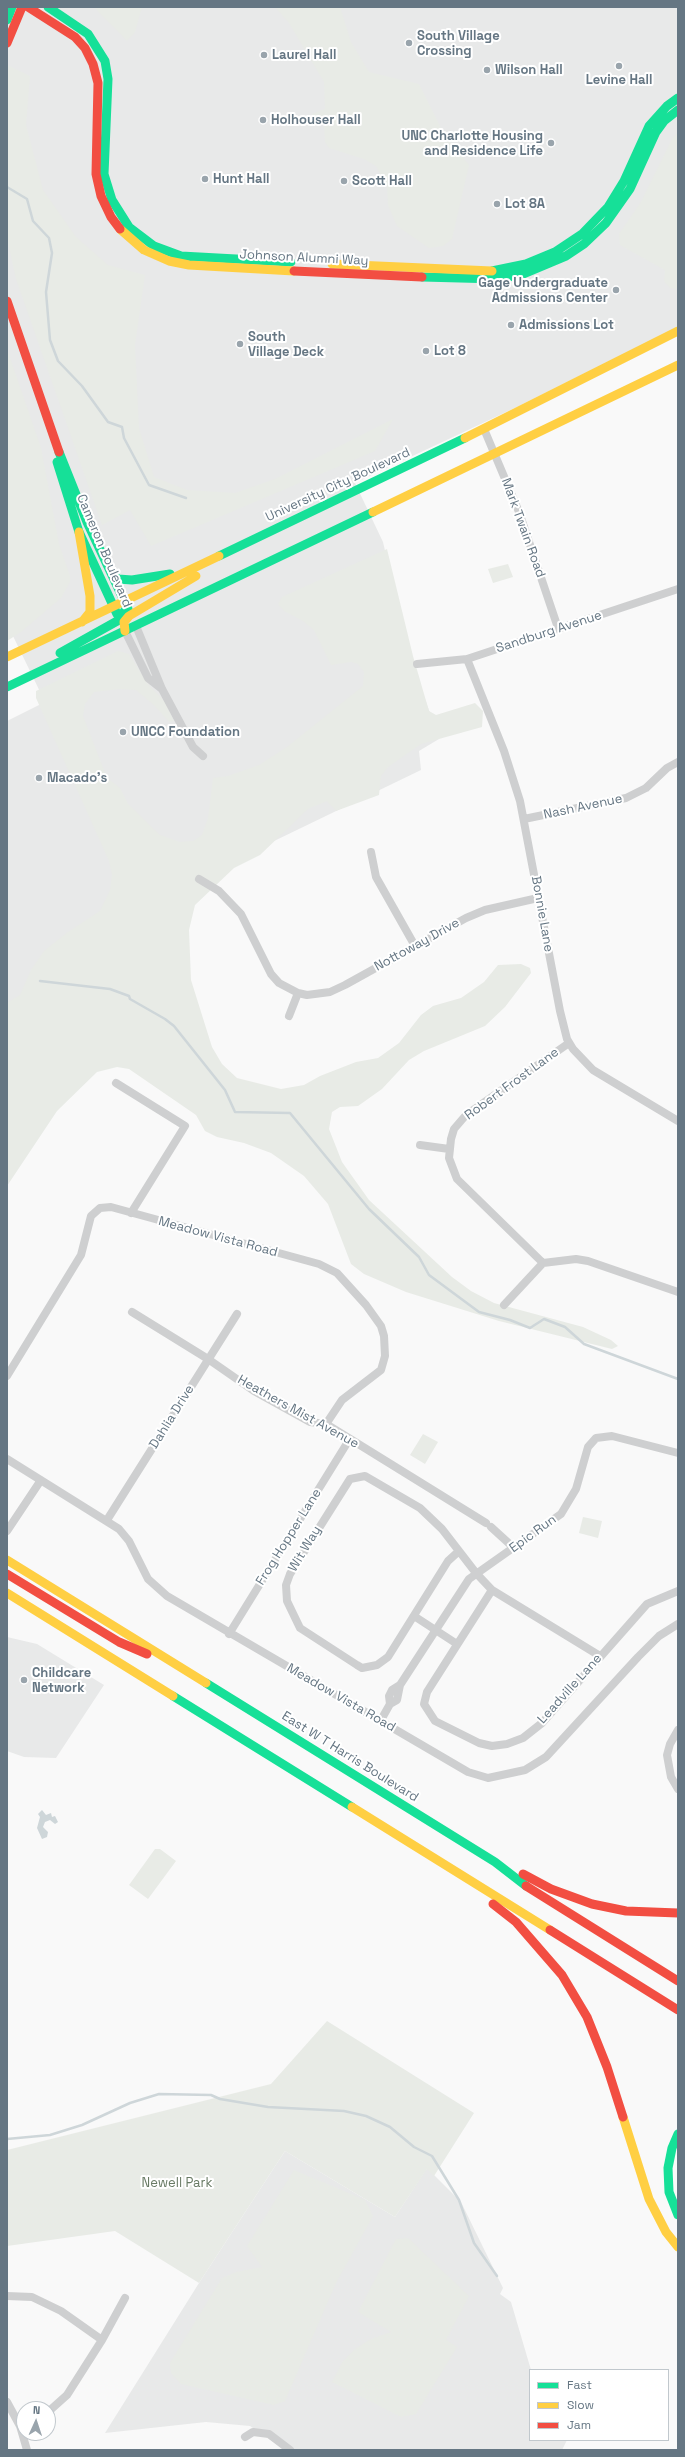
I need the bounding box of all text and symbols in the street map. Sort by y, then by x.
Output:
place label: South Village Crossing [417,28,500,59]
marker: South Village Crossing [404,38,414,48]
place label: Laurel Hall [272,47,337,63]
marker: Laurel Hall [259,50,269,60]
marker: Levine Hall [614,61,624,71]
place label: Wilson Hall [495,62,563,78]
marker: Wilson Hall [482,65,492,75]
place label: Levine Hall [586,72,652,88]
place label: Holhouser Hall [271,112,361,128]
marker: Holhouser Hall [258,115,268,125]
place label: UNC Charlotte Housing and Residence Life [401,128,543,159]
marker: UNC Charlotte Housing and Residence Life [546,138,556,148]
place label: Hunt Hall [213,171,270,187]
place label: Scott Hall [352,173,412,189]
marker: Hunt Hall [200,174,210,184]
marker: Scott Hall [339,176,349,186]
place label: Lot 8A [505,196,545,212]
marker: Lot 8A [492,199,502,209]
street label: Johnson Alumni Way [239,247,369,269]
place label: Gage Undergraduate Admissions Center [478,275,608,306]
marker: Gage Undergraduate Admissions Center [611,285,621,295]
place label: Admissions Lot [519,317,614,333]
marker: Admissions Lot [506,320,516,330]
place label: South Village Deck [248,329,324,360]
marker: South Village Deck [235,339,245,349]
place label: Lot 8 [434,343,466,359]
marker: Lot 8 [421,346,431,356]
street label: University City Boulevard [263,445,413,525]
street label: Mark Twain Road [498,476,548,580]
street label: Cameron Boulevard [73,492,135,610]
street label: Sandburg Avenue [494,608,604,656]
place label: UNCC Foundation [131,724,240,740]
marker: UNCC Foundation [118,727,128,737]
place label: Macado's [47,770,107,786]
marker: Macado's [34,773,44,783]
street label: Nash Avenue [542,791,624,823]
street label: Bonnie Lane [528,875,556,953]
street label: Nottoway Drive [372,915,462,975]
street label: Robert Frost Lane [462,1045,562,1123]
street label: Meadow Vista Road [157,1214,279,1260]
street label: Heathers Mist Avenue [235,1372,361,1452]
street label: Dahlia Drive [146,1382,198,1452]
street label: Frog Hopper Lane [253,1486,325,1588]
street label: Epic Run [507,1512,559,1556]
street label: Wit Way [285,1523,325,1575]
street label: Leadville Lane [535,1651,605,1727]
street label: Meadow Vista Road [284,1661,398,1735]
place label: Childcare Network [32,1665,91,1696]
marker: Childcare Network [19,1675,29,1685]
street label: East W T Harris Boulevard [279,1708,421,1806]
park label: Newell Park [142,2175,212,2191]
legend [529,2369,669,2441]
text: Fast [567,2377,592,2393]
text: Slow [567,2397,594,2413]
north arrow [16,2401,56,2441]
text: N [33,2403,41,2417]
text: Jam [567,2417,591,2433]

